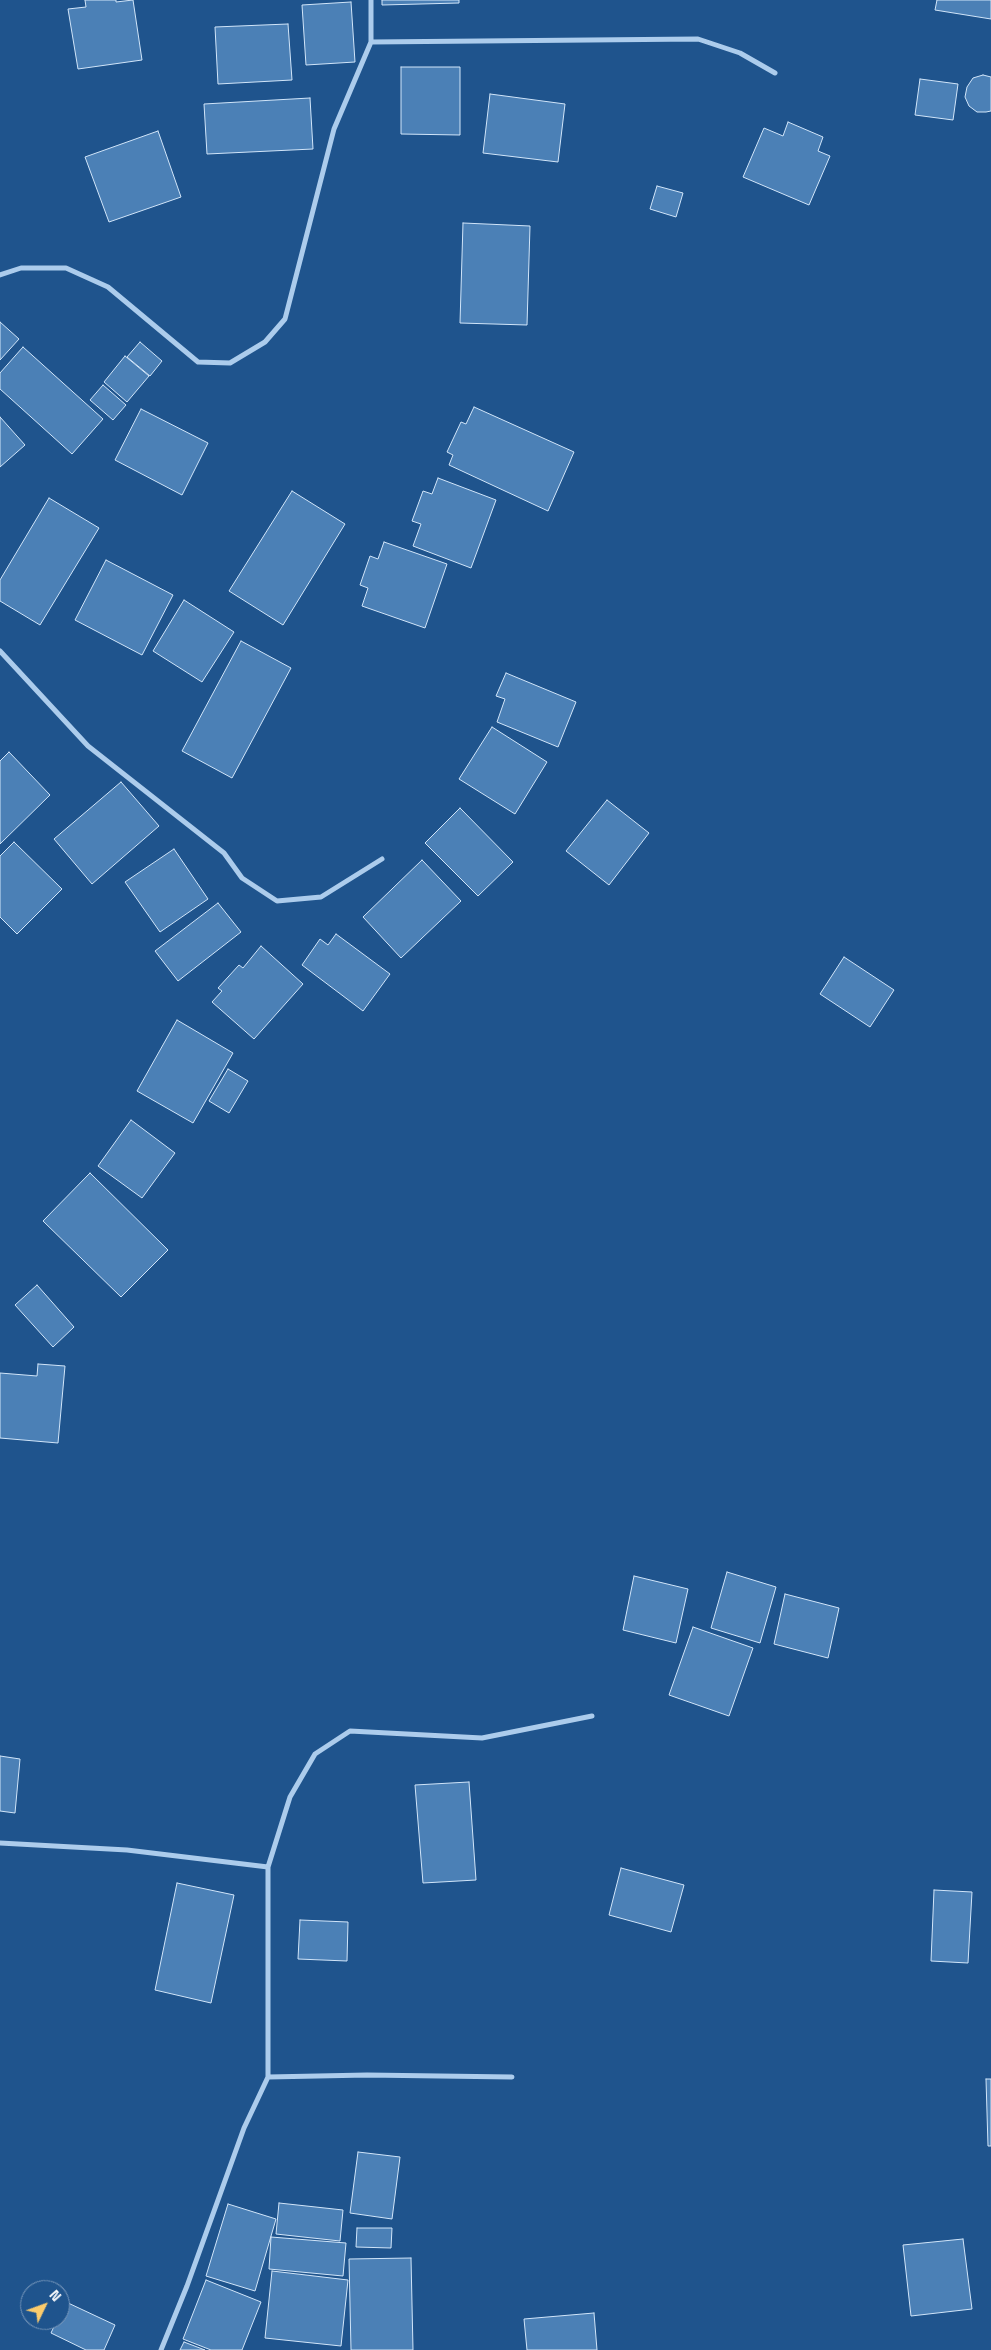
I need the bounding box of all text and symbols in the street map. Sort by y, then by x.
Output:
north arrow [20,2280,70,2330]
text: N [46,2286,65,2305]

